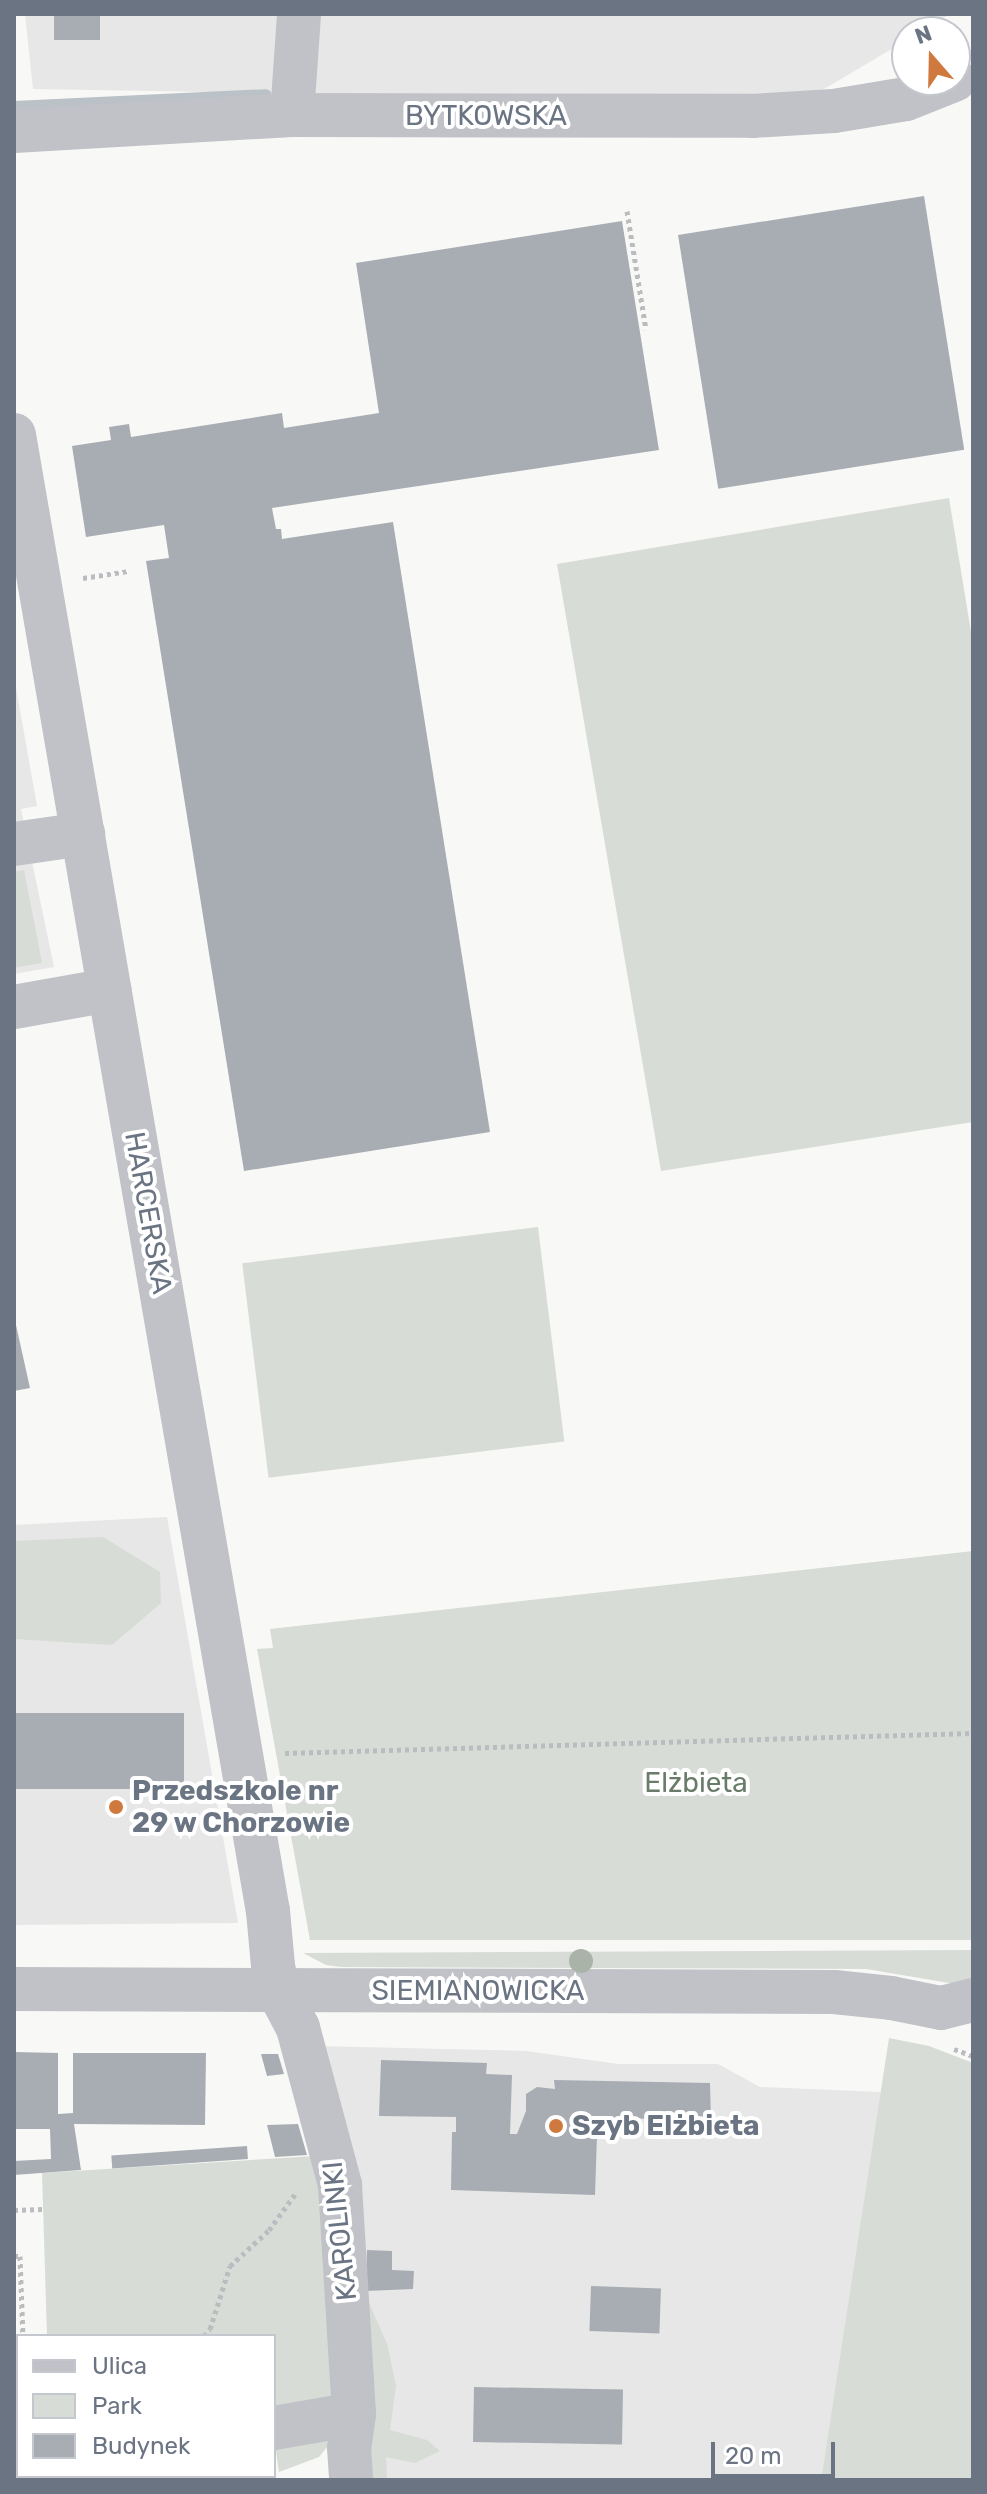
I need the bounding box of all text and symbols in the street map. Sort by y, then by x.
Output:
north arrow [891,16,971,96]
text: N [911,19,935,50]
street label: BYTKOWSKA [405,99,567,133]
street label: HARCERSKA [117,1129,179,1297]
park label: Elżbieta [644,1766,748,1800]
place label: Przedszkole nr 29 w Chorzowie [132,1774,351,1840]
marker: Przedszkole nr 29 w Chorzowie [107,1798,125,1816]
street label: SIEMIANOWICKA [371,1974,585,2008]
place label: Szyb Elżbieta [572,2109,759,2143]
marker: Szyb Elżbieta [547,2117,565,2135]
street label: KAROLINKI [316,2160,364,2302]
legend [16,2334,276,2478]
text: Ulica [92,2352,147,2380]
text: Park [92,2392,142,2420]
scale bar [715,2426,839,2476]
text: Budynek [92,2432,190,2460]
text: 20 m [725,2442,782,2470]

